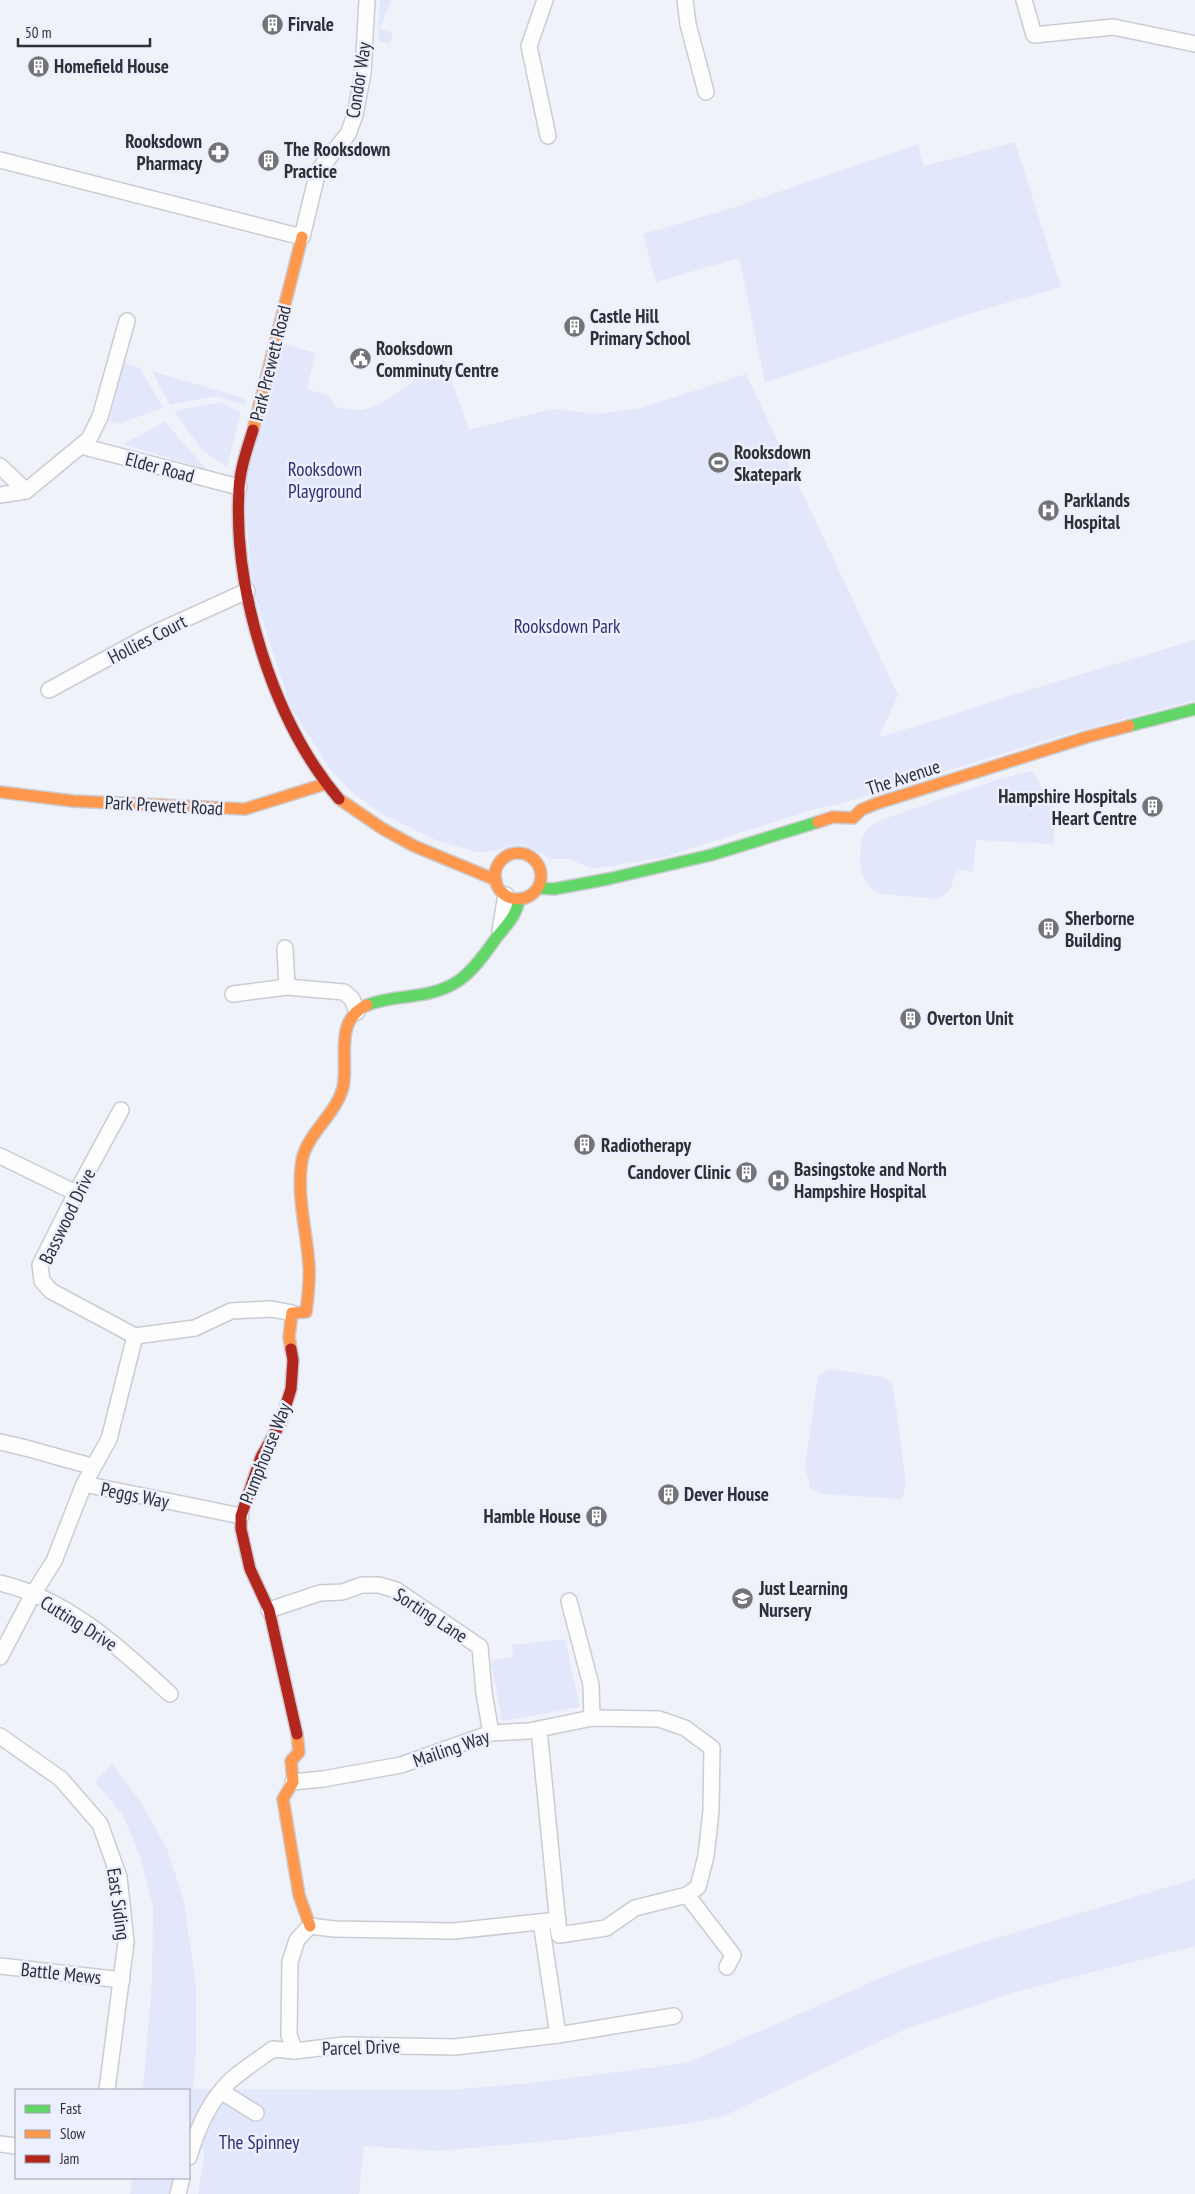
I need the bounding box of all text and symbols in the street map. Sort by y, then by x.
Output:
building icon: Firvale [260,12,284,36]
place label: Firvale [288,12,334,36]
scale bar [18,15,150,47]
text: 50 m [25,23,51,42]
street label: Condor Way [340,39,376,120]
building icon: Homefield House [26,54,50,78]
place label: Homefield House [54,54,169,78]
place label: Rooksdown Pharmacy [125,129,202,175]
place label: The Rooksdown Practice [284,137,390,183]
pharmacy icon: Rooksdown Pharmacy [206,140,230,164]
building icon: The Rooksdown Practice [256,148,280,172]
street label: Park Prewett Road [244,303,296,423]
place label: Castle Hill Primary School [590,304,691,350]
building icon: Castle Hill Primary School [562,315,586,339]
place label: Rooksdown Comminuty Centre [376,336,499,382]
public building icon: Rooksdown Comminuty Centre [348,347,372,371]
place label: Rooksdown Skatepark [734,440,811,486]
street label: Elder Road [123,446,197,488]
sports icon: Rooksdown Skatepark [706,451,730,475]
park label: Rooksdown Playground [288,457,362,503]
place label: Parklands Hospital [1064,488,1130,534]
hospital icon: Parklands Hospital [1036,499,1060,523]
street label: Hollies Court [104,609,191,669]
park label: Rooksdown Park [514,614,621,638]
street label: The Avenue [863,754,943,800]
place label: Hampshire Hospitals Heart Centre [998,784,1137,830]
street label: Park Prewett Road [104,790,224,820]
building icon: Hampshire Hospitals Heart Centre [1141,795,1165,819]
place label: Sherborne Building [1065,906,1135,952]
building icon: Sherborne Building [1037,917,1061,941]
building icon: Overton Unit [899,1006,923,1030]
place label: Overton Unit [927,1006,1014,1030]
building icon: Radiotherapy [573,1133,597,1157]
place label: Radiotherapy [601,1133,691,1157]
place label: Basingstoke and North Hampshire Hospital [794,1157,947,1203]
place label: Candover Clinic [628,1160,731,1184]
building icon: Candover Clinic [735,1160,759,1184]
street label: Basswood Drive [33,1164,101,1268]
hospital icon: Basingstoke and North Hampshire Hospital [766,1168,790,1192]
street label: Pumphouse Way [234,1398,296,1507]
street label: Peggs Way [99,1477,172,1514]
building icon: Dever House [656,1482,680,1506]
place label: Dever House [684,1482,769,1506]
place label: Hamble House [484,1504,581,1528]
building icon: Hamble House [585,1504,609,1528]
place label: Just Learning Nursery [758,1576,848,1622]
street label: Sorting Lane [390,1582,473,1648]
school or university icon: Just Learning Nursery [731,1587,755,1611]
street label: Cutting Drive [36,1590,122,1656]
street label: Mailing Way [410,1723,493,1772]
street label: East Siding [102,1866,136,1942]
street label: Battle Mews [20,1957,102,1989]
street label: Parcel Drive [322,2034,401,2060]
legend [15,2089,190,2179]
text: Fast [60,2099,81,2118]
text: Slow [60,2124,85,2143]
park label: The Spinney [219,2130,300,2154]
text: Jam [59,2149,79,2168]

